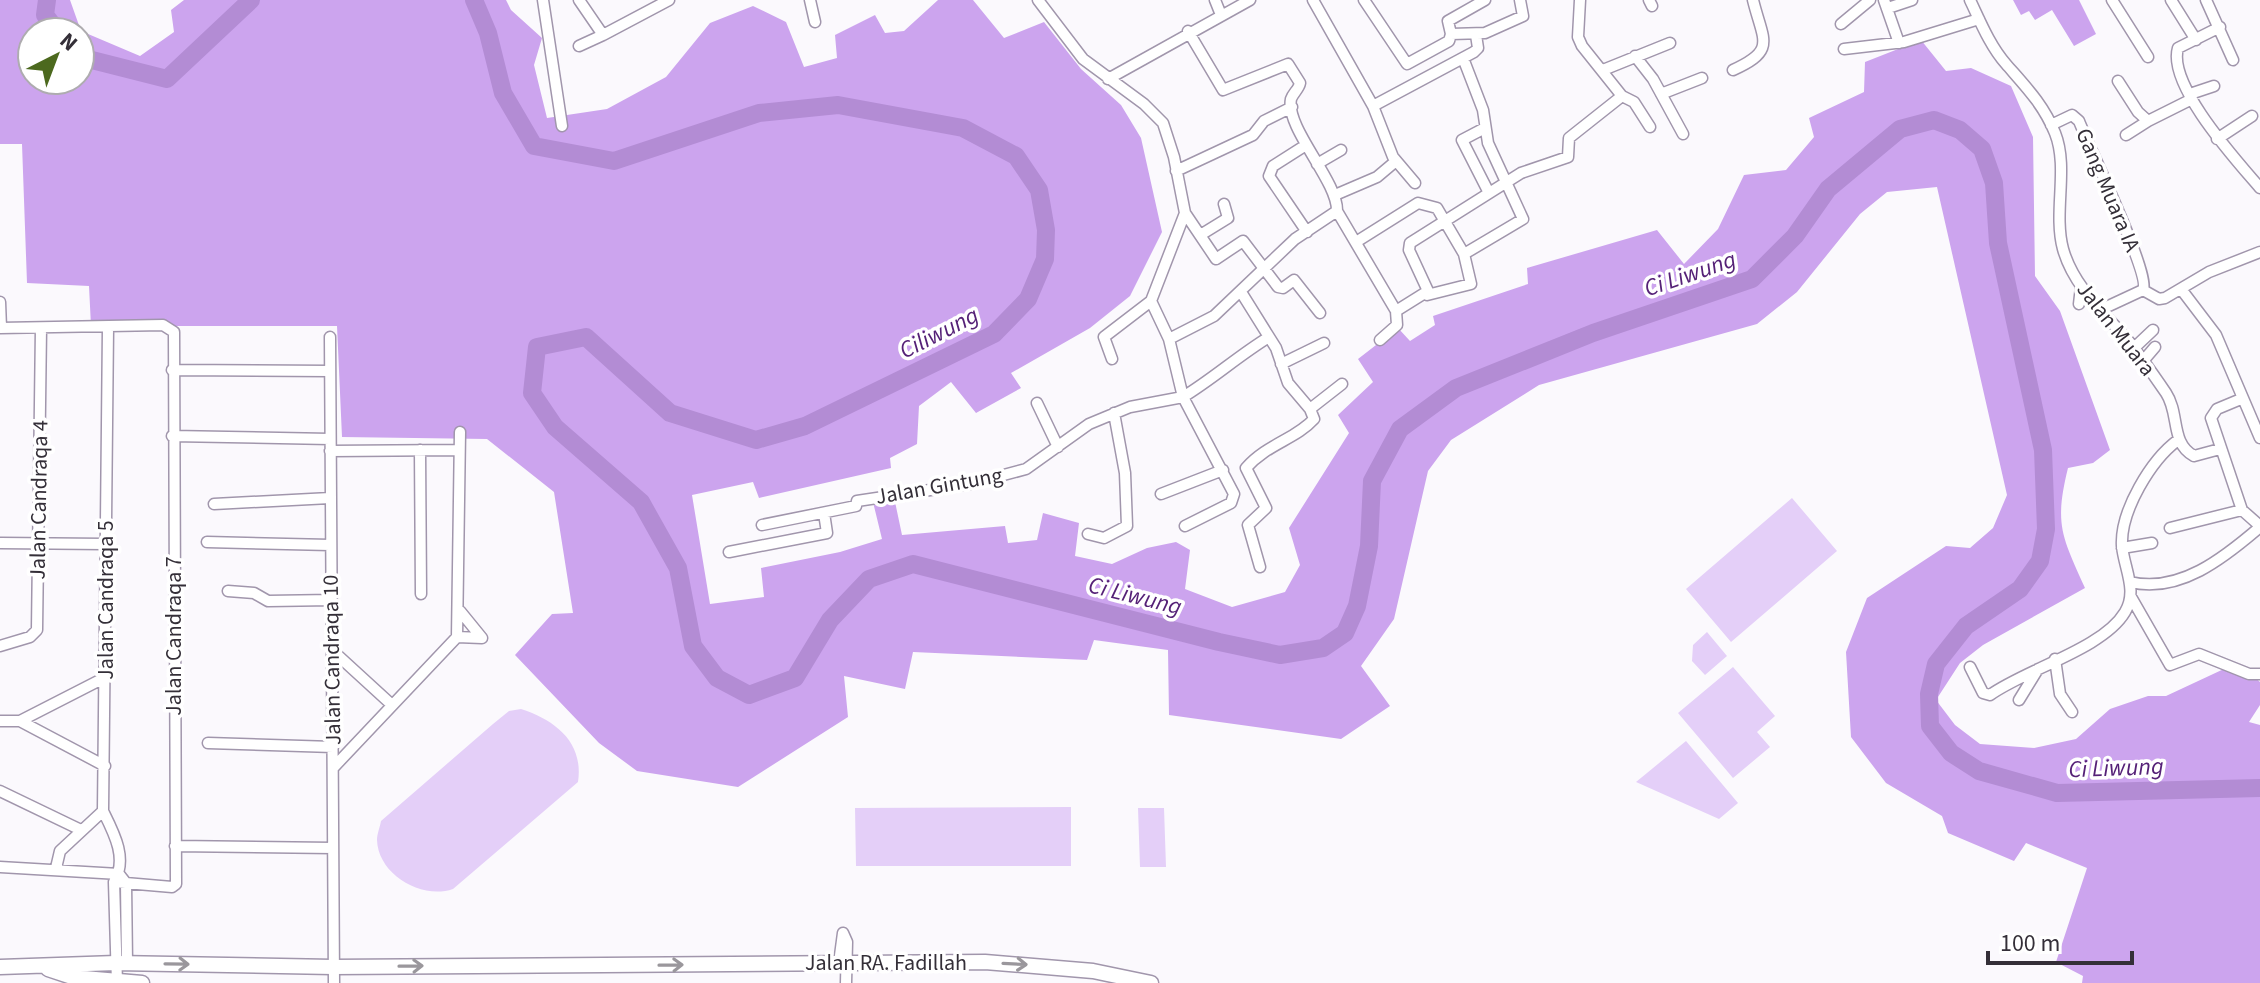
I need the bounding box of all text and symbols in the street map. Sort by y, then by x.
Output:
north arrow [16,16,96,96]
text: N [53,25,85,59]
street label: Gang Muara IA [2068,123,2148,257]
water label: Ci Liwung [1639,242,1741,306]
street label: Jalan Muara [2069,275,2163,383]
water label: Ciliwung [893,298,985,368]
street label: Jalan Candraqa 4 [22,420,56,580]
street label: Jalan Gintung [873,459,1005,513]
street label: Jalan Candraqa 5 [90,520,122,680]
street label: Jalan Candraqa 7 [158,556,190,716]
water label: Ci Liwung [1085,567,1185,625]
street label: Jalan Candraqa 10 [315,575,349,745]
water label: Ci Liwung [2068,749,2164,787]
scale bar [1988,915,2132,965]
text: 100 m [2000,926,2060,961]
street label: Jalan RA. Fadillah [805,947,967,979]
one-way arrow [1001,956,1028,971]
one-way arrow [163,957,190,972]
one-way arrow [657,957,684,973]
one-way arrow [397,959,424,974]

